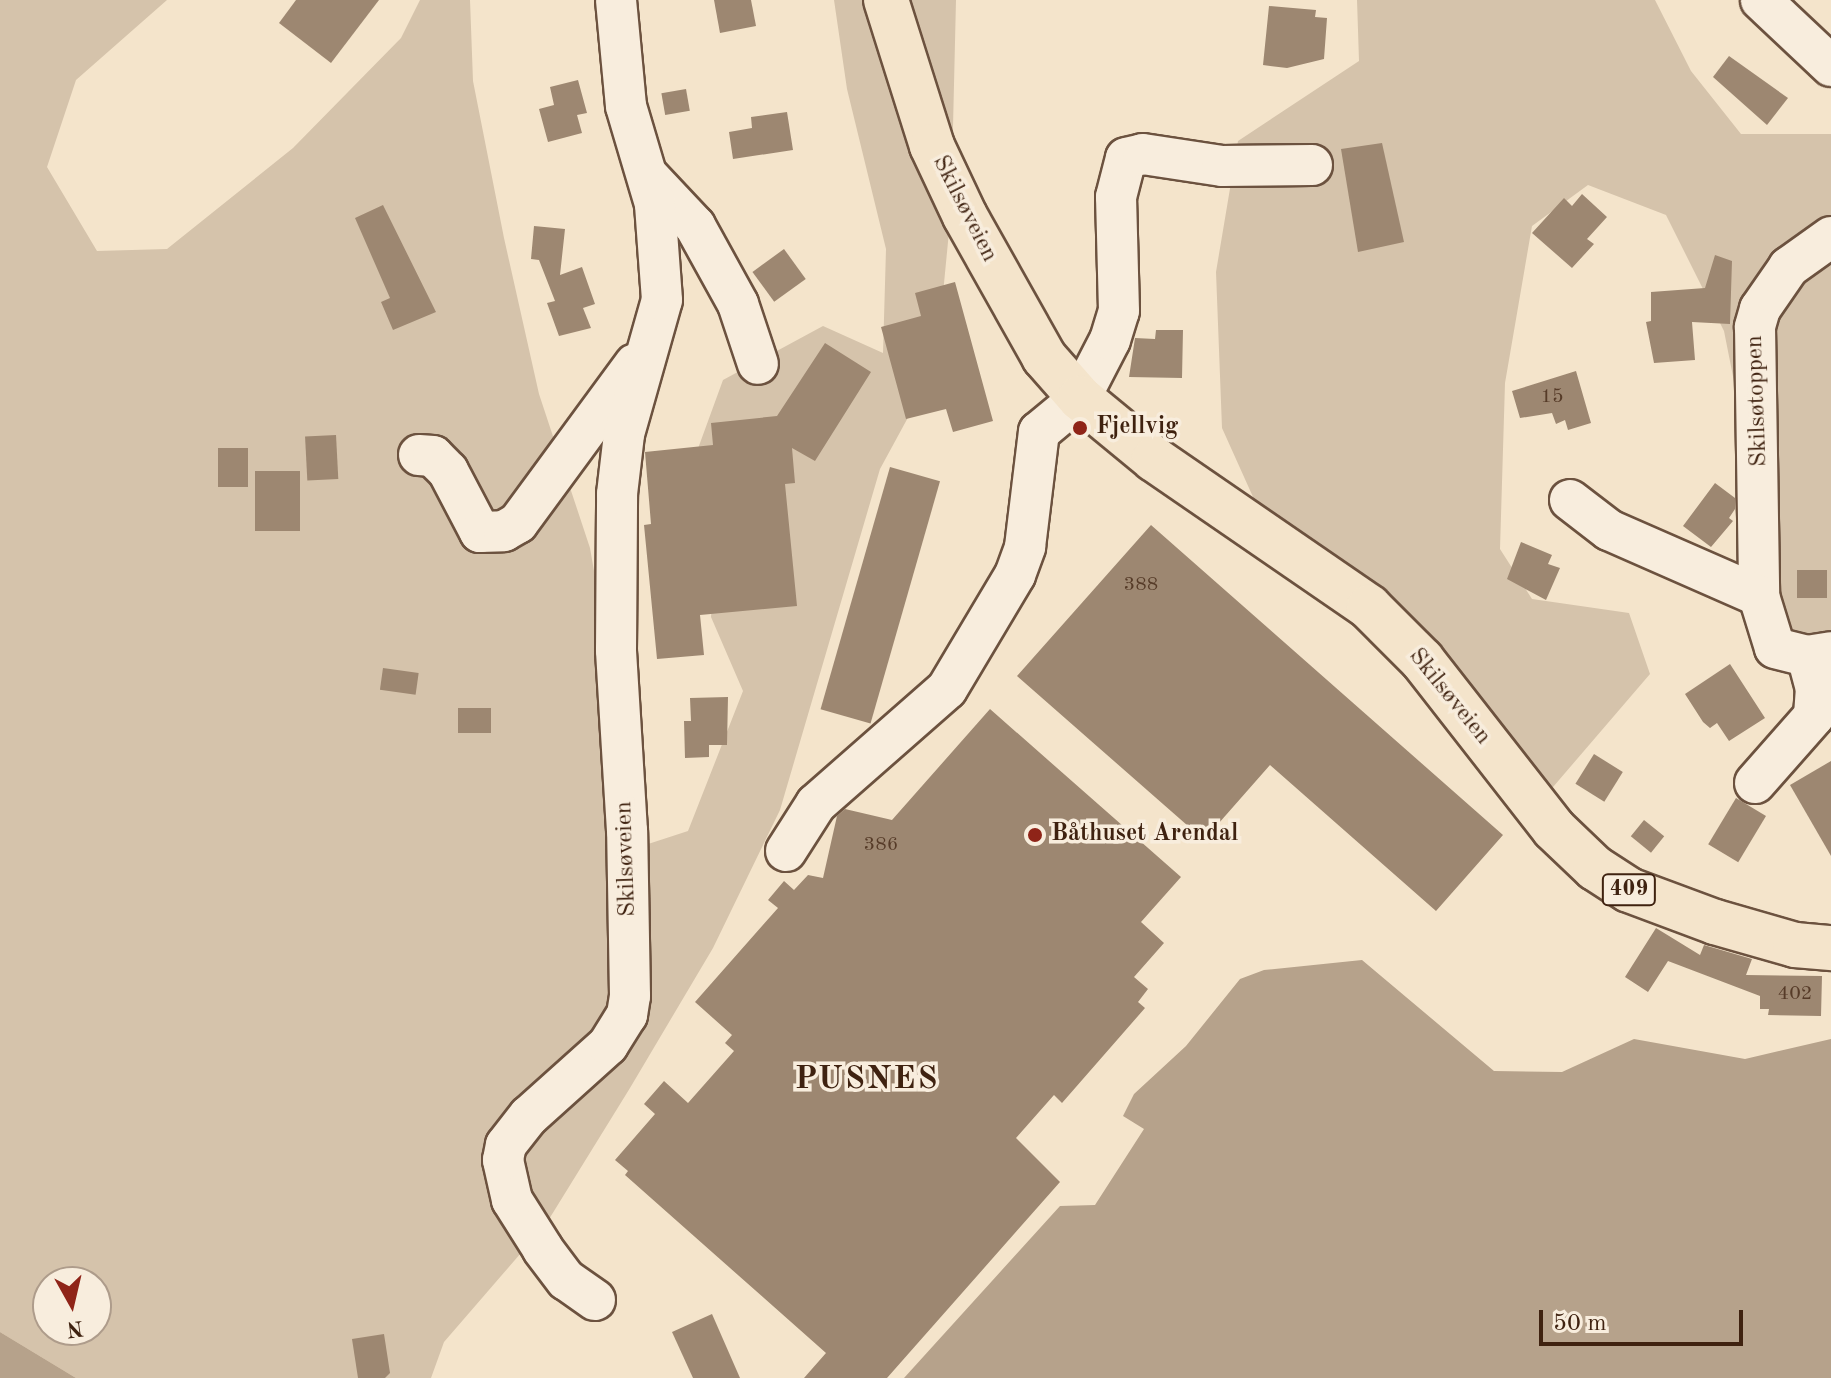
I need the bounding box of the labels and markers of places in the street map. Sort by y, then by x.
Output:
place label: Fjellvig [1096,414,1178,442]
marker: Fjellvig [1071,419,1089,437]
place label: Båthuset Arendal [1051,821,1238,849]
marker: Båthuset Arendal [1026,826,1044,844]

